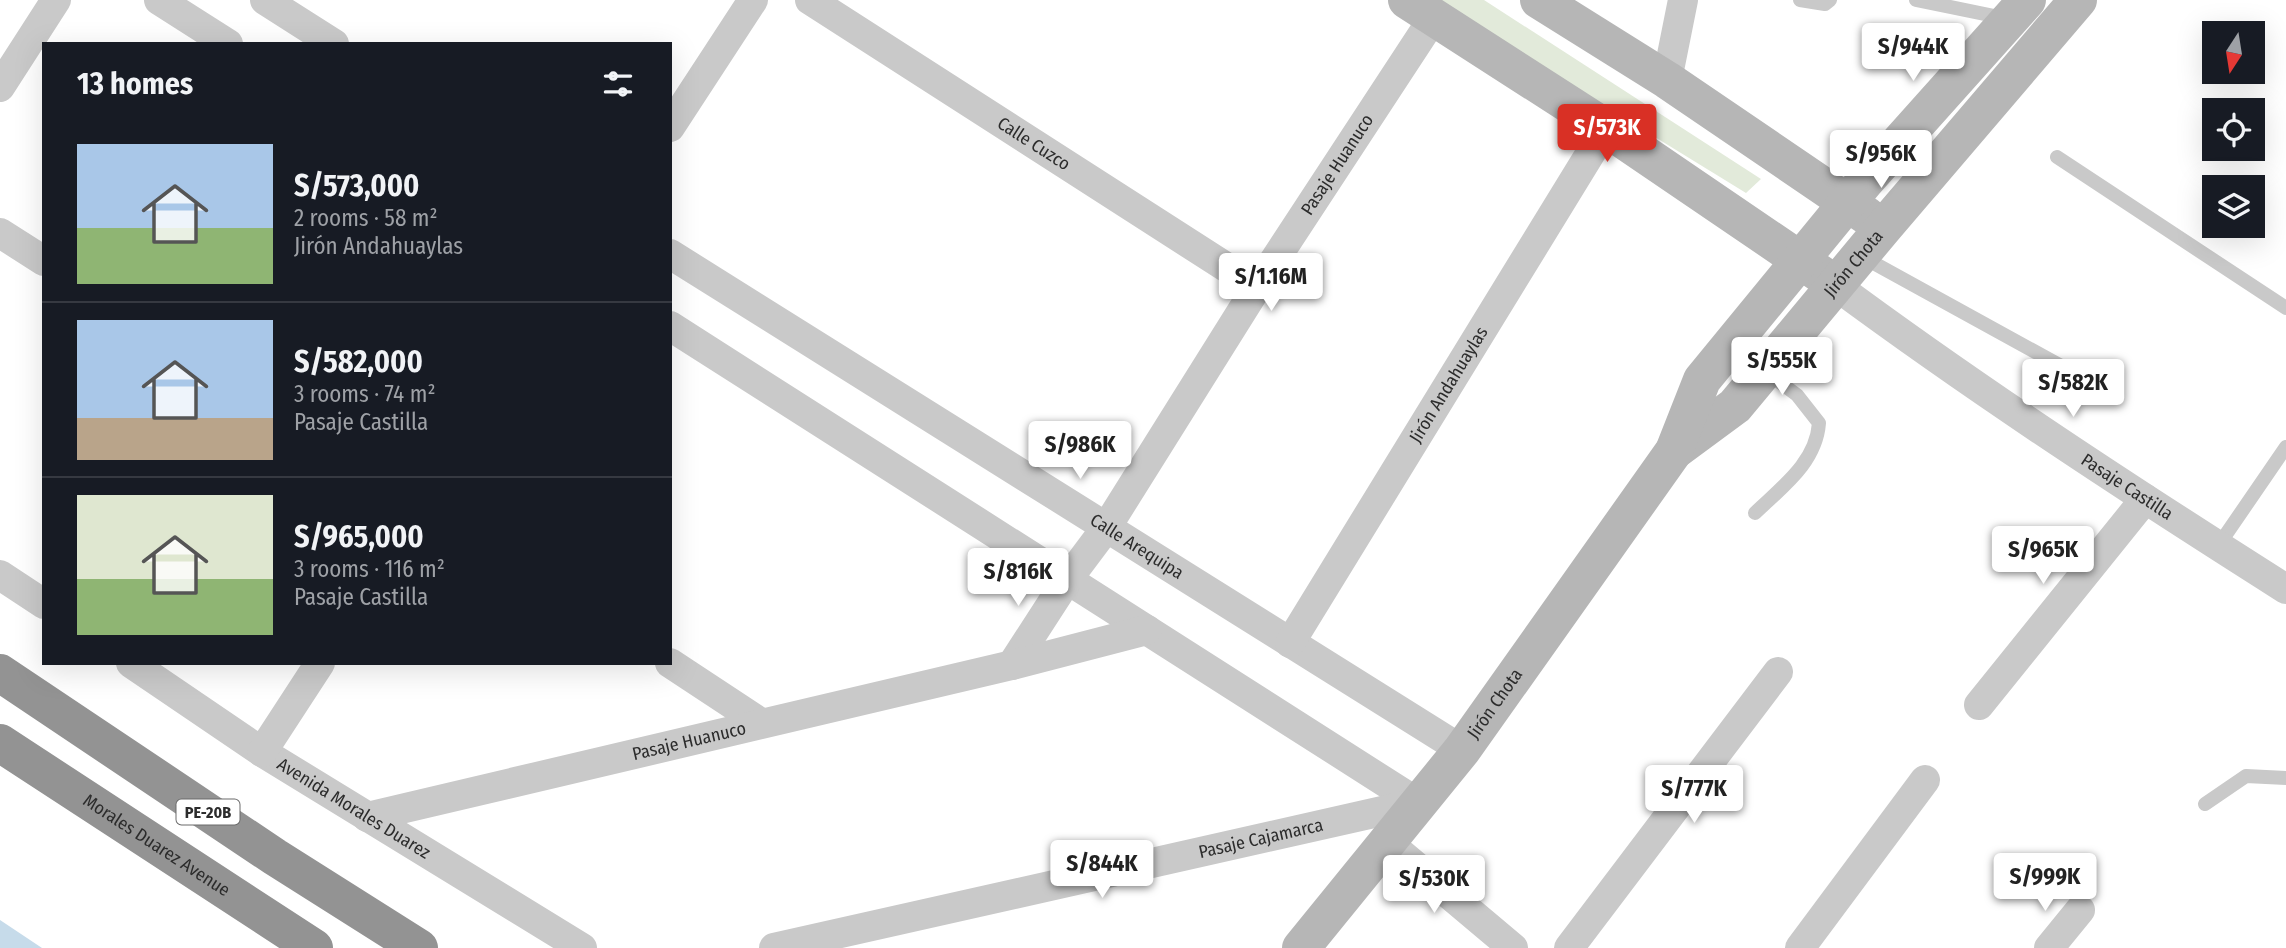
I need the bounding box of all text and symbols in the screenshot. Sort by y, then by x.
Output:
north arrow [2202,21,2264,84]
map controls [2202,21,2265,238]
pin: S/944K [1856,24,1970,83]
text: S/944K [1878,32,1948,60]
icon: filters [599,65,637,103]
text: 13 homes [77,66,193,102]
button: locate [2202,98,2265,161]
pin: S/573K [1550,104,1664,164]
street label: Pasaje Huanuco [1296,110,1378,219]
street label: Calle Cuzco [993,112,1074,175]
text: S/573K [1574,113,1641,141]
pin: S/956K [1824,130,1938,190]
text: S/956K [1846,139,1916,167]
text: S/573,000 [294,168,419,204]
icon: home [133,172,217,256]
button: layers [2202,175,2265,238]
text: 2 rooms · 58 m² [294,204,438,232]
street label: Jirón Chota [1819,225,1888,302]
text: Jirón Andahuaylas [294,232,463,260]
pin: S/1.16M [1206,254,1336,313]
text: S/1.16M [1235,262,1307,290]
street label: Jirón Andahuaylas [1404,322,1493,447]
pin: S/555K [1725,338,1839,397]
text: S/582,000 [294,344,423,380]
text: S/555K [1747,346,1817,374]
icon: home [133,348,217,432]
pin: S/582K [2016,360,2130,419]
text: S/582K [2038,368,2108,396]
text: 3 rooms · 74 m² [294,380,436,408]
text: Pasaje Castilla [294,408,428,436]
pin: S/986K [1023,421,1137,481]
text: S/986K [1044,430,1116,458]
street label: Pasaje Castilla [2077,449,2177,525]
street label: Calle Arequipa [1086,509,1188,584]
text: S/965,000 [294,519,424,555]
icon: home [133,523,217,607]
pin: S/965K [1986,526,2100,586]
text: S/965K [2008,535,2078,563]
pin: S/816K [961,548,1075,608]
text: 3 rooms · 116 m² [294,555,445,583]
text: S/816K [984,557,1052,585]
text: Pasaje Castilla [294,583,428,611]
street label: Jirón Chota [1462,664,1527,743]
street label: Pasaje Huanuco [630,717,748,765]
street label: Avenida Morales Duarez [273,753,434,863]
pin: S/777K [1637,766,1751,825]
text: S/777K [1661,774,1727,802]
street label: Morales Duarez Avenue [79,789,234,901]
road number: PE-20B [176,800,240,824]
street label: Pasaje Cajamarca [1197,814,1325,863]
pin: S/844K [1045,841,1159,900]
text: S/844K [1066,849,1138,877]
pin: S/999K [1988,853,2102,913]
pin: S/530K [1377,856,1491,915]
text: S/999K [2010,862,2080,890]
text: S/530K [1399,864,1469,892]

